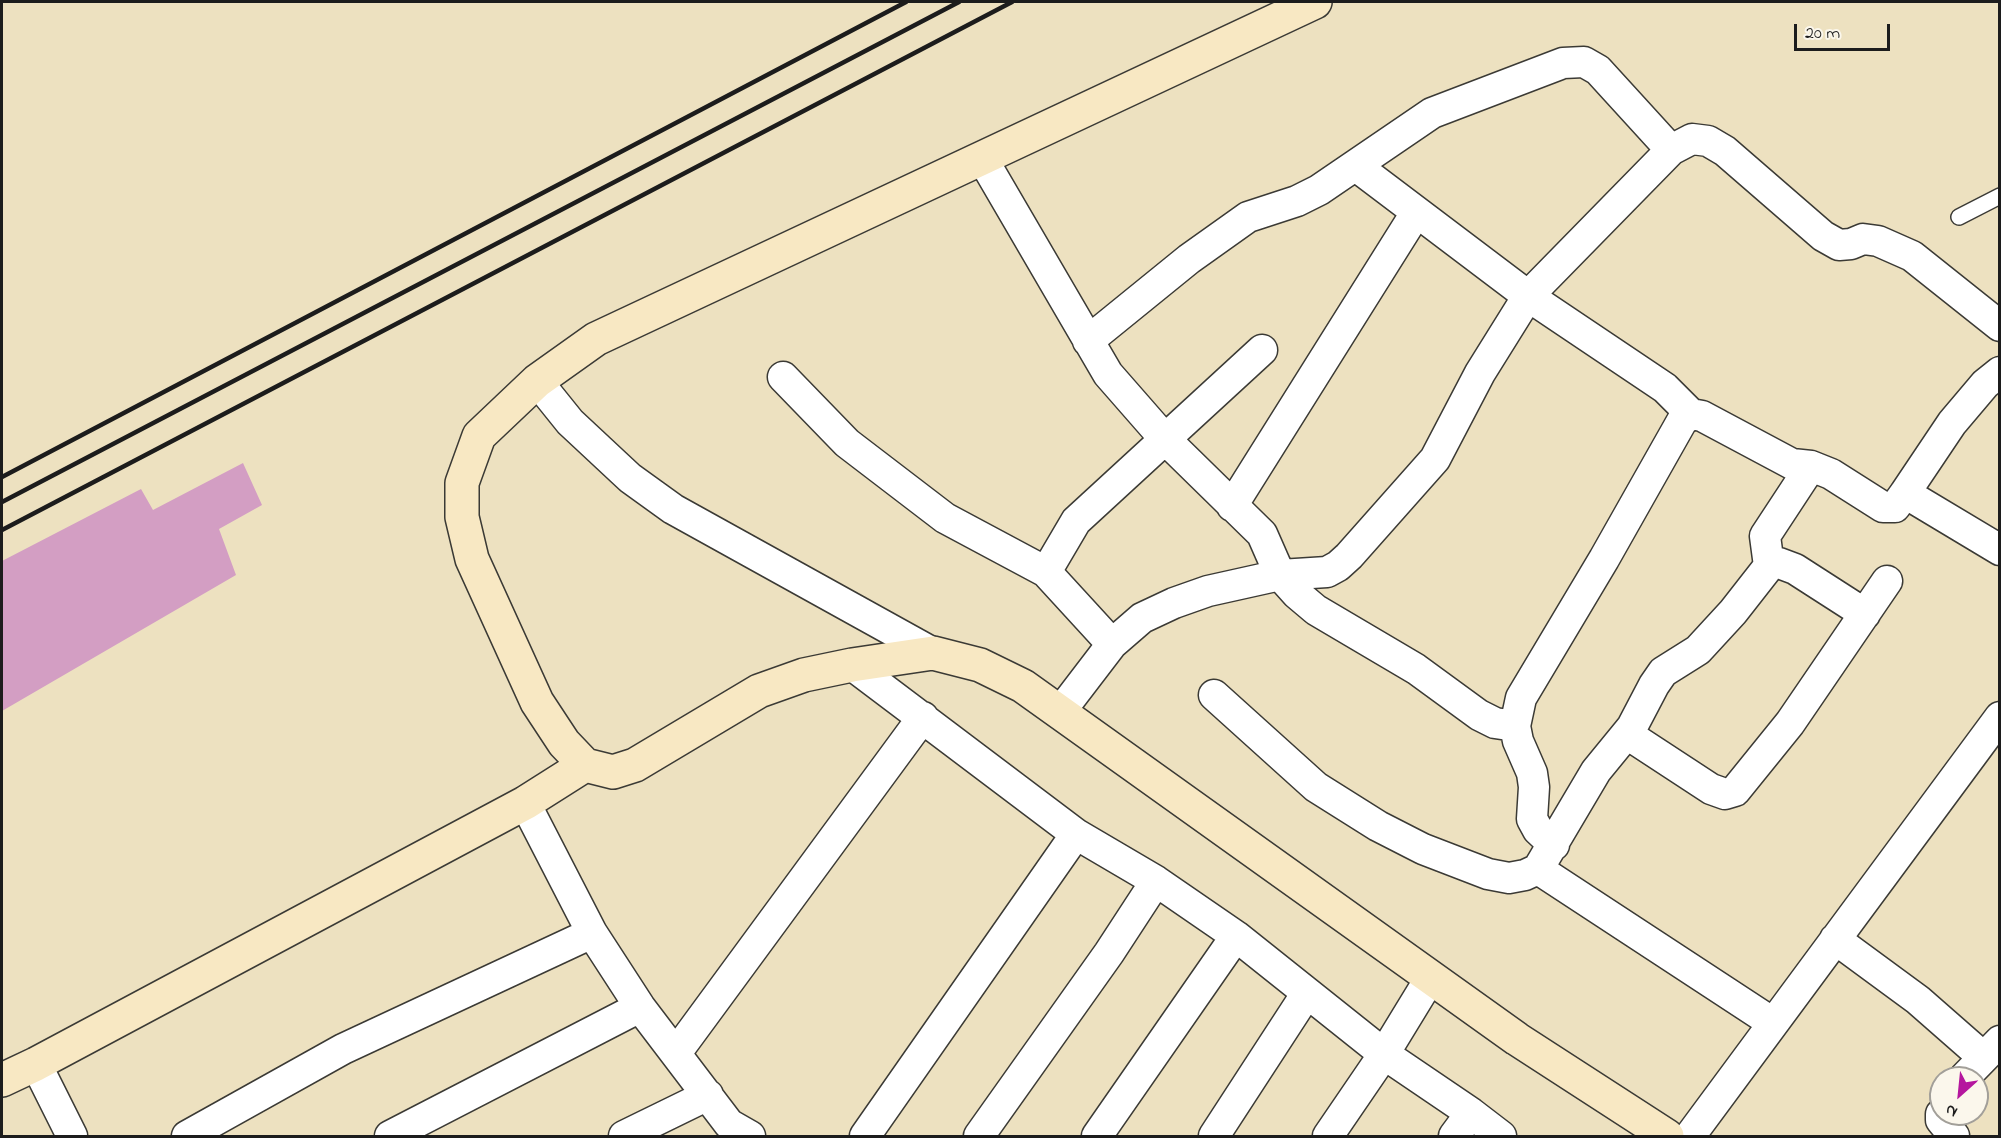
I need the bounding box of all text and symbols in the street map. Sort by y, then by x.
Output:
scale bar [1797,12,1893,50]
text: 20 m [1805,21,1840,47]
north arrow [1929,1066,1989,1126]
text: N [1941,1097,1962,1123]

